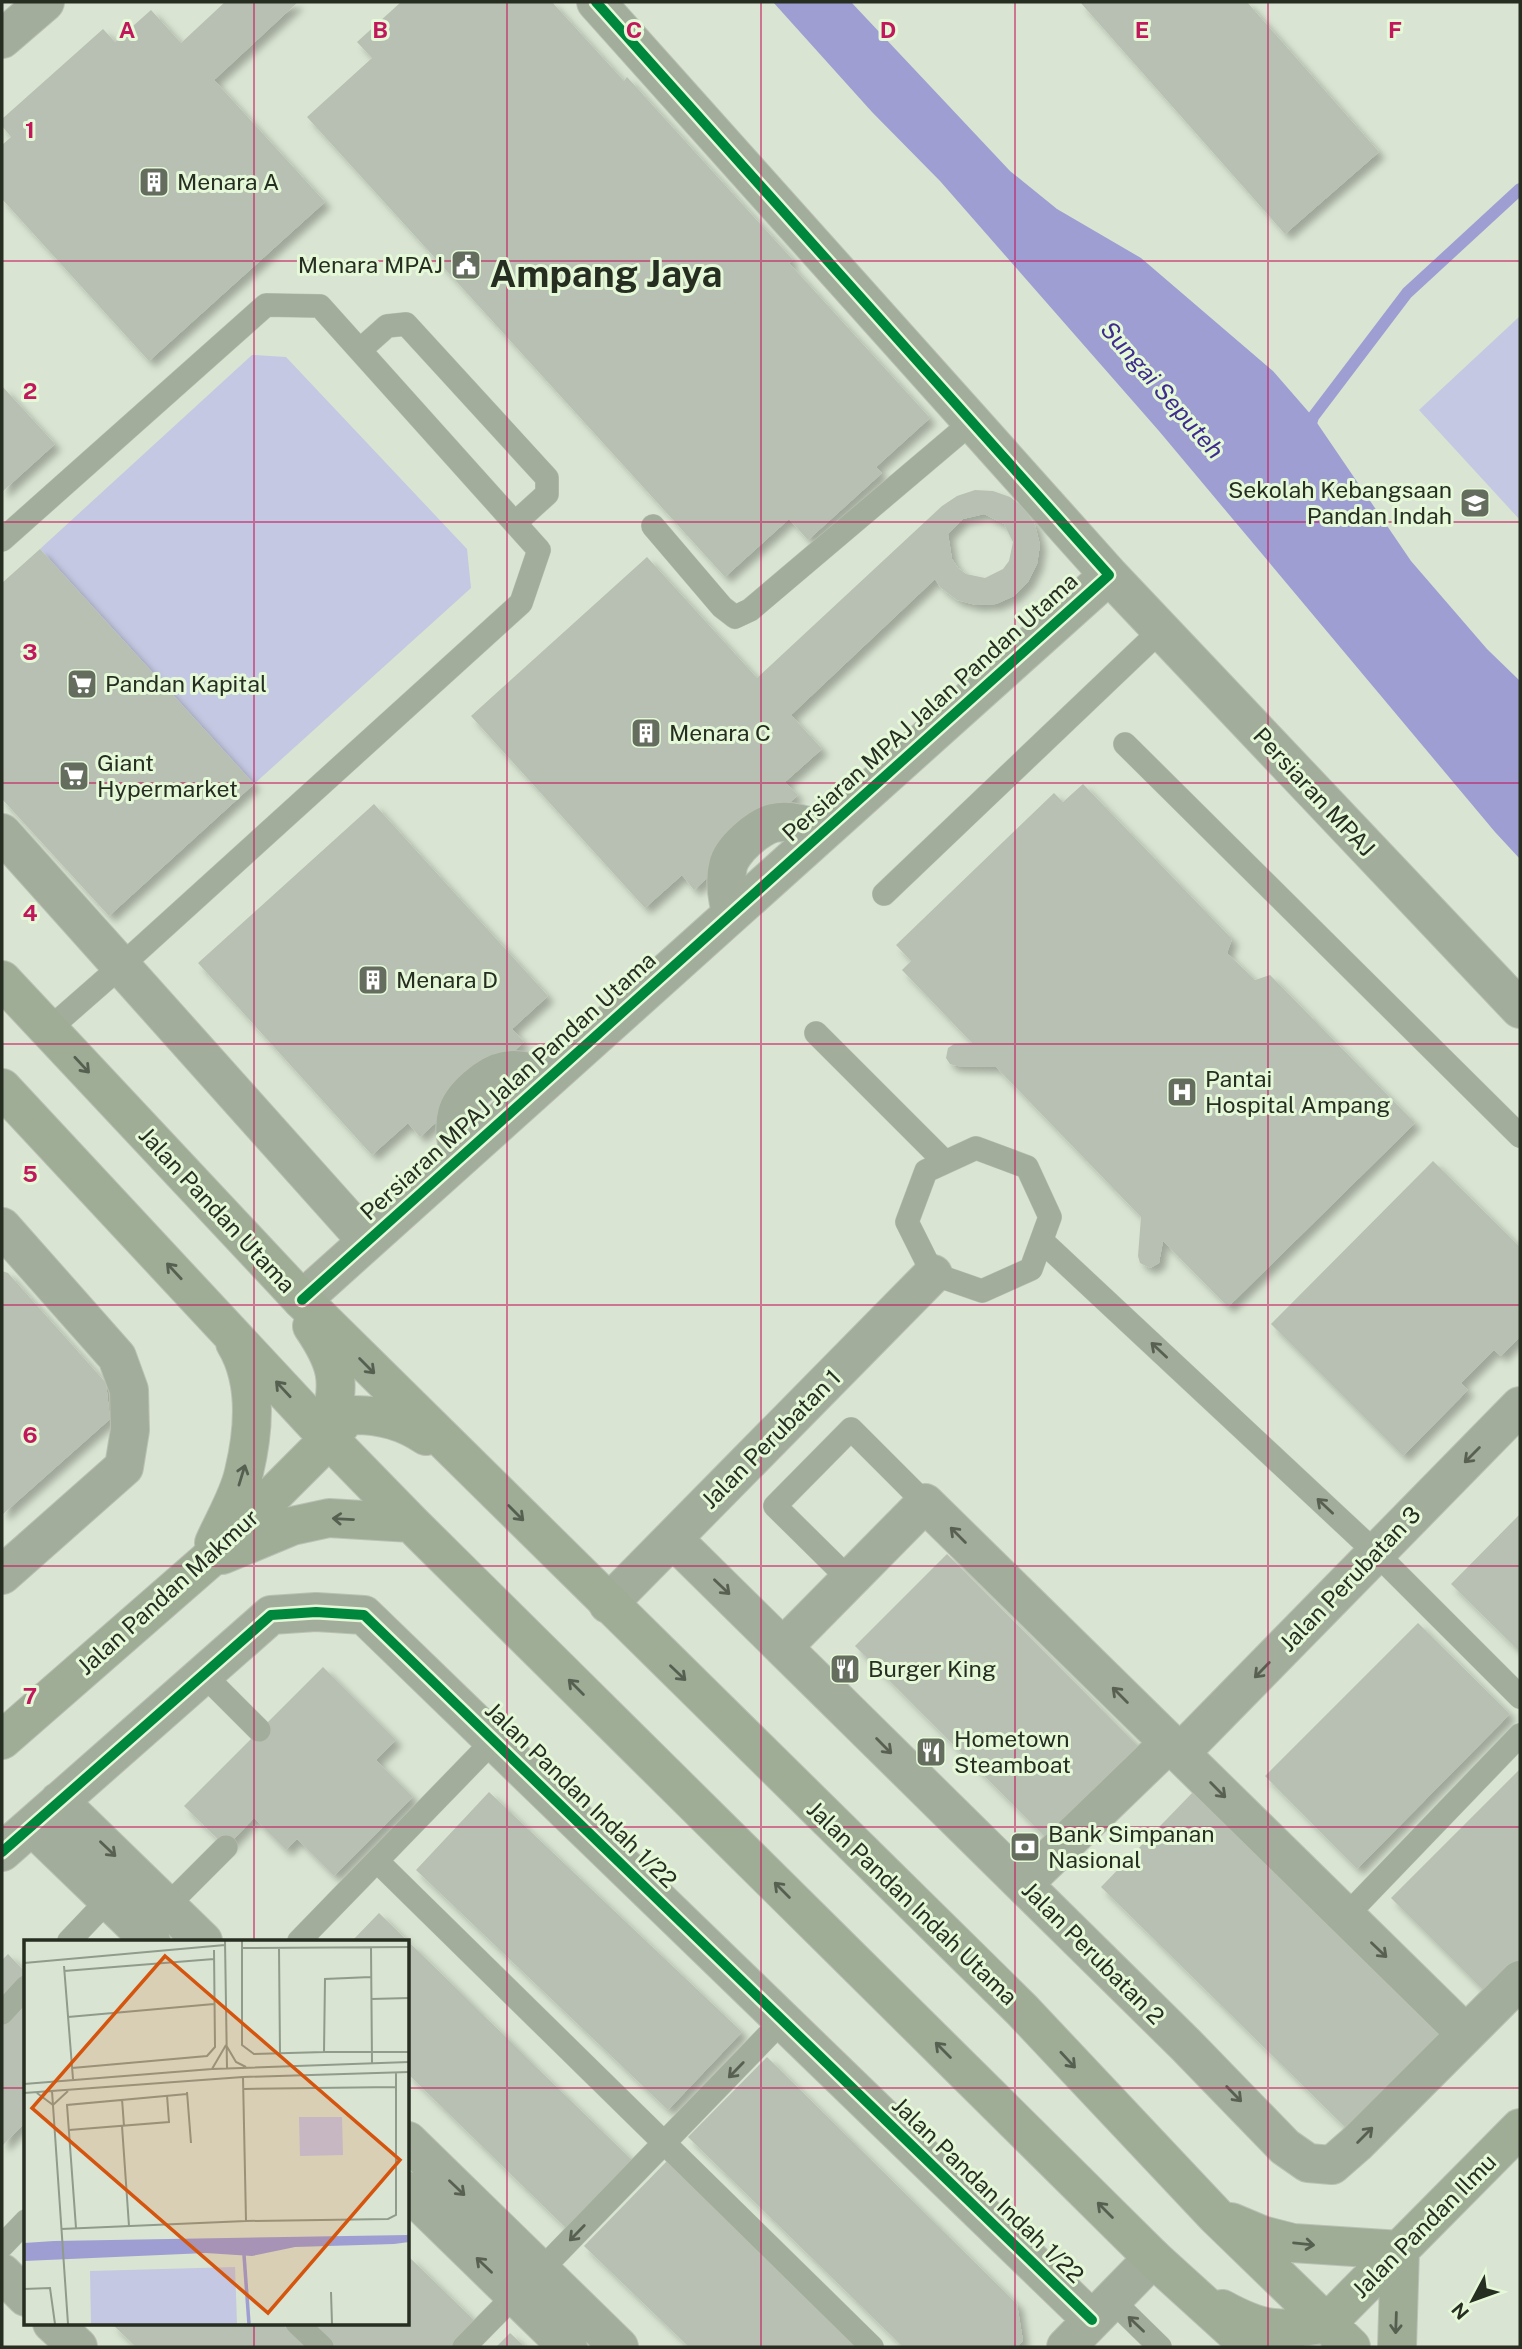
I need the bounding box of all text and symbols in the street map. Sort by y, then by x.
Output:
text: A [119,16,136,43]
text: B [372,16,388,43]
text: C [626,16,642,43]
text: D [880,16,896,43]
text: E [1135,16,1149,43]
text: F [1388,16,1402,43]
text: 1 [25,116,35,143]
building icon: Menara A [137,165,171,199]
place label: Menara A [177,168,279,195]
public building icon: Menara MPAJ [449,248,483,282]
place label: Menara MPAJ [298,251,443,278]
district label: Ampang Jaya [489,252,723,295]
water label: Sungai Seputeh [1096,315,1230,464]
text: 2 [23,377,37,404]
place label: Sekolah Kebangsaan Pandan Indah [1228,476,1452,529]
school or university icon: Sekolah Kebangsaan Pandan Indah [1458,486,1492,520]
street label: Persiaran MPAJ Jalan Pandan Utama [777,567,1083,846]
text: 3 [22,638,38,665]
supermarket icon: Pandan Kapital [65,667,99,701]
place label: Pandan Kapital [105,670,267,697]
building icon: Menara C [629,716,663,750]
place label: Menara C [669,719,771,746]
street label: Persiaran MPAJ [1248,722,1381,861]
place label: Giant Hypermarket [97,749,238,802]
supermarket icon: Giant Hypermarket [57,759,91,793]
text: 4 [22,899,38,926]
street label: Persiaran MPAJ Jalan Pandan Utama [355,946,661,1225]
building icon: Menara D [356,963,390,997]
place label: Menara D [396,966,498,993]
one-way arrow [73,1056,90,1073]
place label: Pantai Hospital Ampang [1205,1065,1391,1118]
hospital icon: Pantai Hospital Ampang [1165,1075,1199,1109]
street label: Jalan Pandan Utama [134,1121,301,1298]
text: 5 [22,1160,38,1187]
one-way arrow [166,1263,183,1280]
one-way arrow [1151,1342,1168,1359]
one-way arrow [359,1357,376,1374]
street label: Jalan Perubatan 1 [695,1363,846,1514]
one-way arrow [275,1380,291,1398]
text: 6 [22,1421,38,1448]
one-way arrow [1464,1446,1481,1463]
one-way arrow [236,1464,249,1486]
one-way arrow [1317,1497,1334,1514]
street label: Jalan Perubatan 3 [1274,1501,1426,1657]
street label: Jalan Pandan Makmur [72,1503,264,1680]
one-way arrow [507,1504,524,1521]
one-way arrow [332,1513,355,1526]
one-way arrow [950,1527,967,1544]
one-way arrow [713,1578,730,1595]
restaurant icon: Burger King [828,1652,862,1686]
place label: Burger King [868,1655,996,1682]
one-way arrow [1253,1661,1270,1678]
one-way arrow [669,1664,686,1681]
one-way arrow [568,1678,585,1695]
text: 7 [23,1682,37,1709]
one-way arrow [1112,1686,1129,1703]
street label: Jalan Pandan Indah 1/22 [480,1696,683,1893]
place label: Hometown Steamboat [954,1725,1071,1778]
restaurant icon: Hometown Steamboat [914,1735,948,1769]
one-way arrow [875,1738,892,1755]
one-way arrow [1209,1781,1226,1798]
street label: Jalan Pandan Indah Utama [802,1795,1023,2010]
place label: Bank Simpanan Nasional [1048,1820,1215,1873]
bank icon: Bank Simpanan Nasional [1008,1830,1042,1864]
one-way arrow [99,1840,116,1857]
street label: Jalan Perubatan 2 [1017,1876,1170,2029]
one-way arrow [773,1881,790,1898]
inset map [24,1940,410,2324]
one-way arrow [1371,1941,1388,1958]
one-way arrow [935,2041,952,2058]
one-way arrow [1060,2051,1077,2068]
one-way arrow [727,2061,744,2078]
one-way arrow [1225,2085,1242,2102]
street label: Jalan Pandan Indah 1/22 [887,2091,1090,2288]
one-way arrow [1357,2126,1374,2143]
street label: Jalan Pandan Ilmu [1346,2148,1501,2303]
one-way arrow [448,2180,465,2197]
one-way arrow [1097,2201,1114,2218]
one-way arrow [569,2224,586,2241]
one-way arrow [1292,2238,1315,2251]
one-way arrow [476,2257,493,2274]
north arrow [1438,2265,1508,2335]
text: N [1447,2298,1473,2324]
one-way arrow [1389,2311,1402,2334]
one-way arrow [1128,2315,1145,2332]

